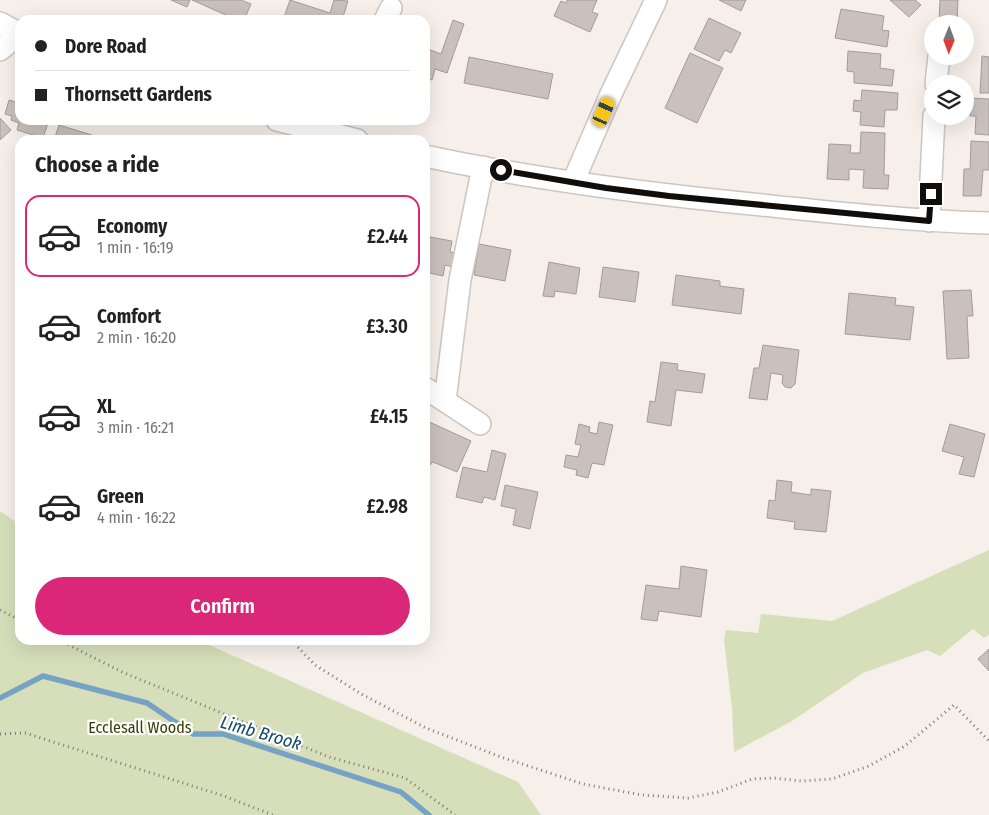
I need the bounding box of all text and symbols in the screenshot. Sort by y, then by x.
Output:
north arrow [924,15,974,65]
map controls [924,15,974,125]
text: Dore Road [65,35,147,58]
button: layers [924,75,974,125]
text: Thornsett Gardens [65,83,212,106]
car [591,95,616,129]
text: Choose a ride [35,151,159,178]
route start [490,159,512,181]
route end [920,183,942,205]
icon: car [37,214,82,259]
text: Economy [97,215,167,238]
text: £2.44 [367,225,408,248]
text: 1 min · 16:19 [97,238,174,257]
icon: car [37,304,82,349]
text: Comfort [97,305,161,328]
text: £3.30 [366,315,408,338]
text: 2 min · 16:20 [97,328,176,347]
icon: car [37,394,82,439]
text: XL [97,395,116,418]
text: £4.15 [370,405,408,428]
text: 3 min · 16:21 [97,418,174,437]
icon: car [37,484,82,529]
text: Green [97,485,144,508]
text: £2.98 [367,495,408,518]
text: 4 min · 16:22 [97,508,176,527]
button: Confirm [35,577,410,635]
water label: Limb Brook [218,711,304,755]
park label: Ecclesall Woods [88,718,192,737]

